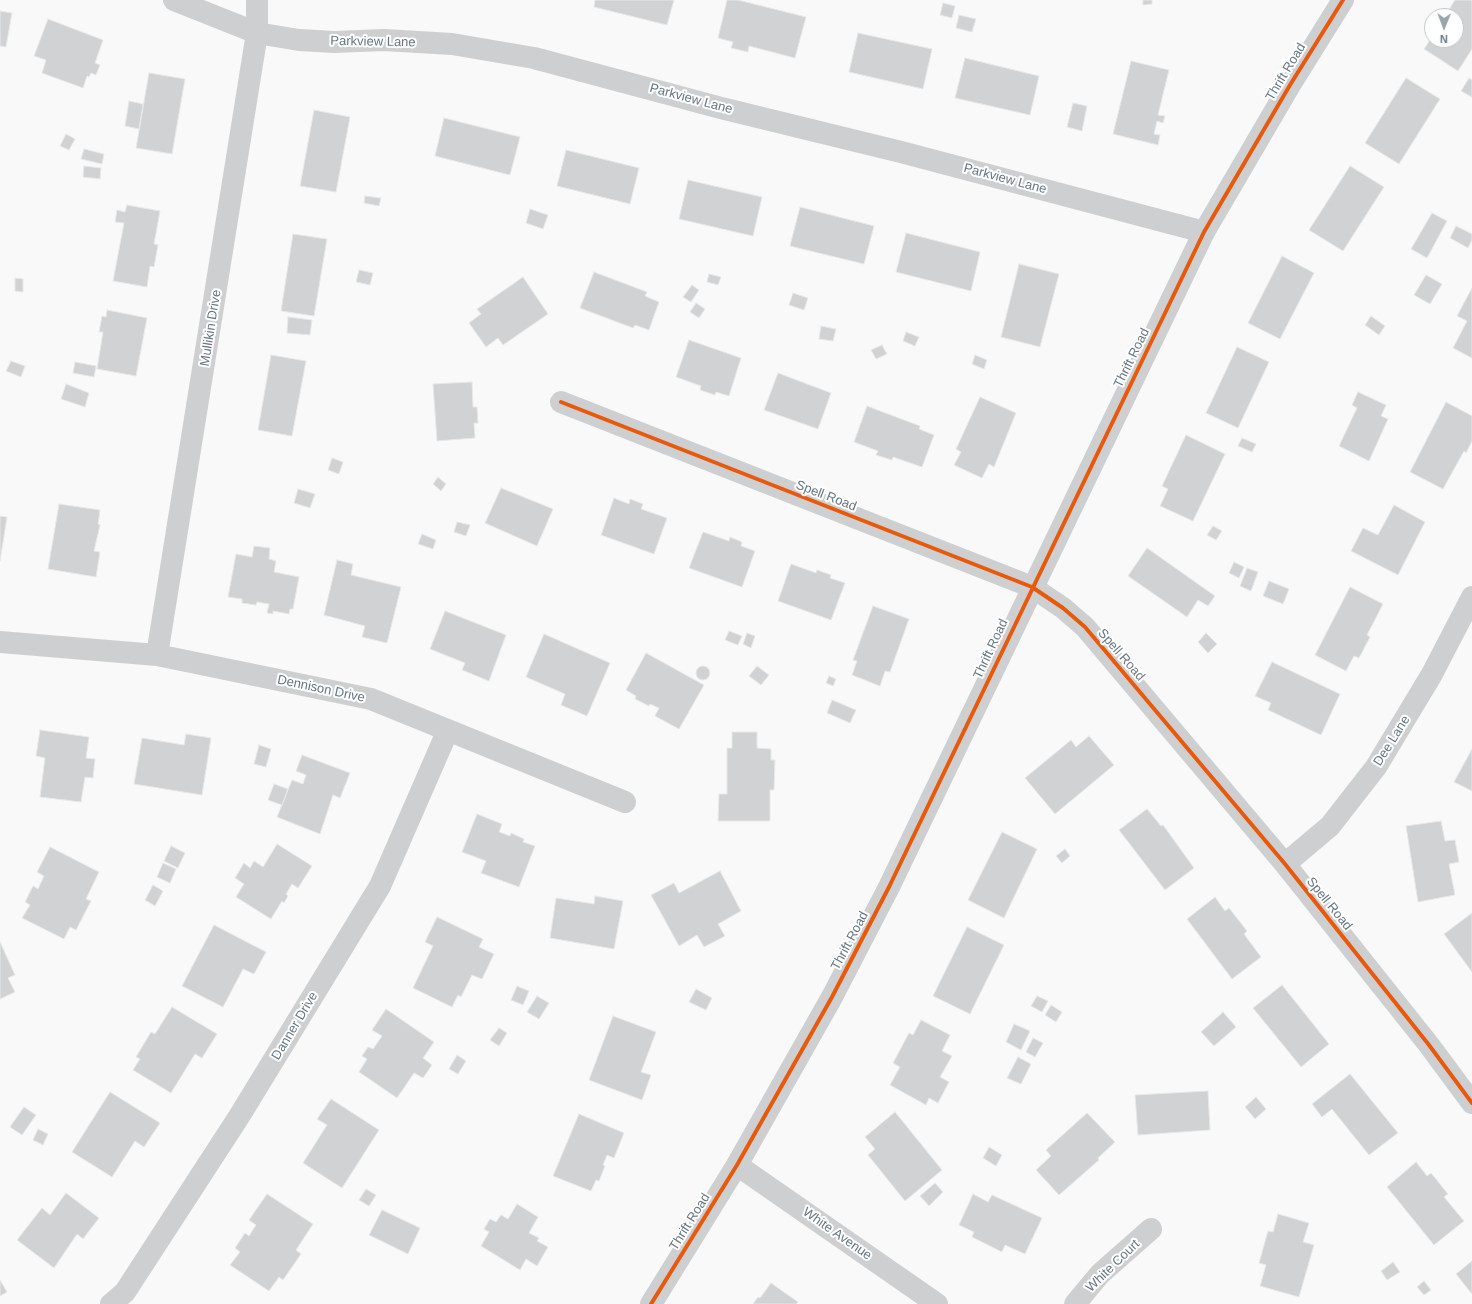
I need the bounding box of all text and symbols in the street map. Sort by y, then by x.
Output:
north arrow [1424,8,1464,48]
street label: Parkview Lane [330,33,416,51]
text: N [1440,33,1448,45]
street label: Thrift Road [1263,40,1309,104]
street label: Parkview Lane [648,80,734,118]
street label: Parkview Lane [962,160,1048,198]
street label: Mullikin Drive [197,289,225,367]
street label: Thrift Road [1111,326,1153,390]
street label: Spell Road [794,477,858,515]
street label: Thrift Road [970,617,1012,681]
street label: Spell Road [1094,626,1148,684]
street label: Dennison Drive [276,672,366,706]
street label: Dee Lane [1370,713,1414,769]
street label: Spell Road [1303,874,1355,934]
street label: Thrift Road [828,909,872,973]
street label: Danner Drive [269,989,321,1063]
street label: Thrift Road [666,1191,714,1253]
street label: White Avenue [799,1204,875,1264]
street label: White Court [1083,1237,1143,1295]

